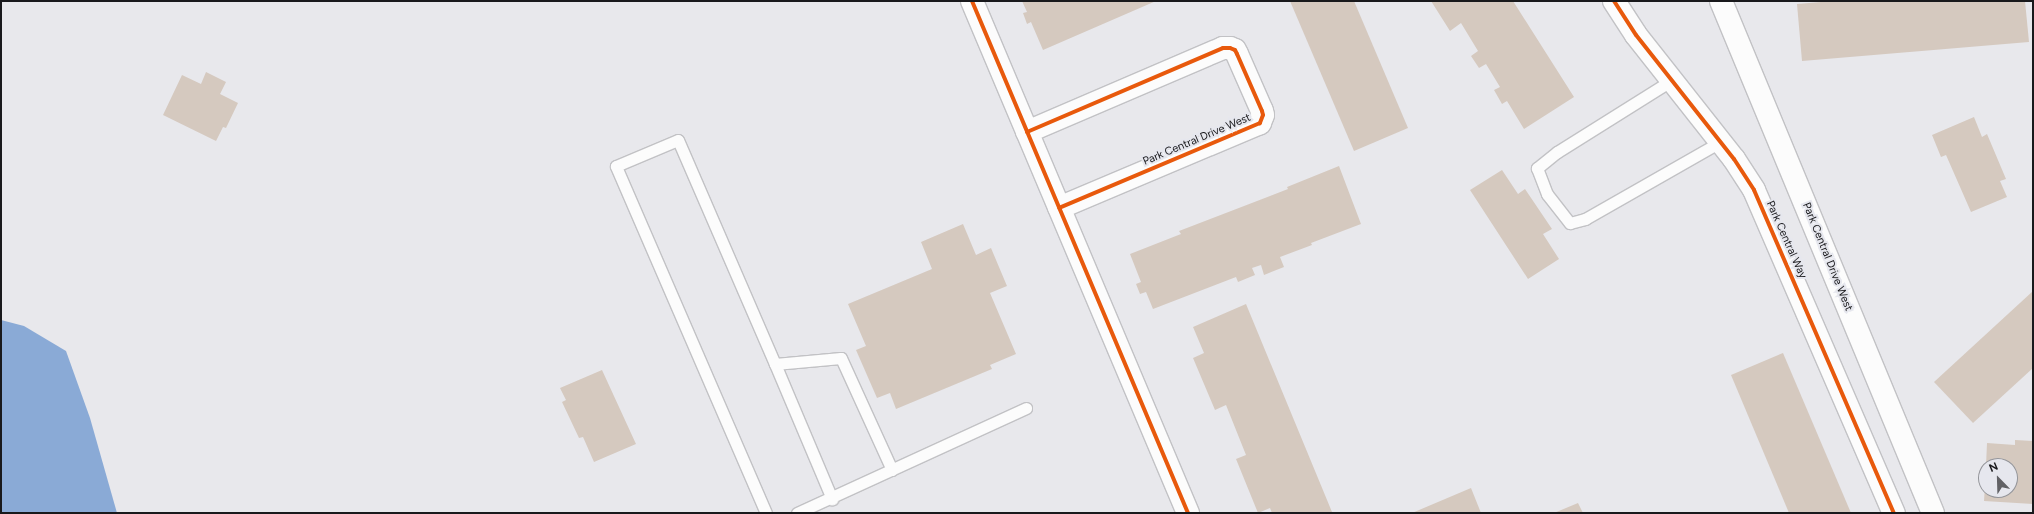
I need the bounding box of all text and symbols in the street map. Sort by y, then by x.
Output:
street label: Park Central Drive West [1141,111,1253,169]
street label: Park Central Way [1763,199,1809,281]
street label: Park Central Drive West [1799,201,1855,313]
north arrow [1978,458,2018,498]
text: N [1987,460,2000,475]

